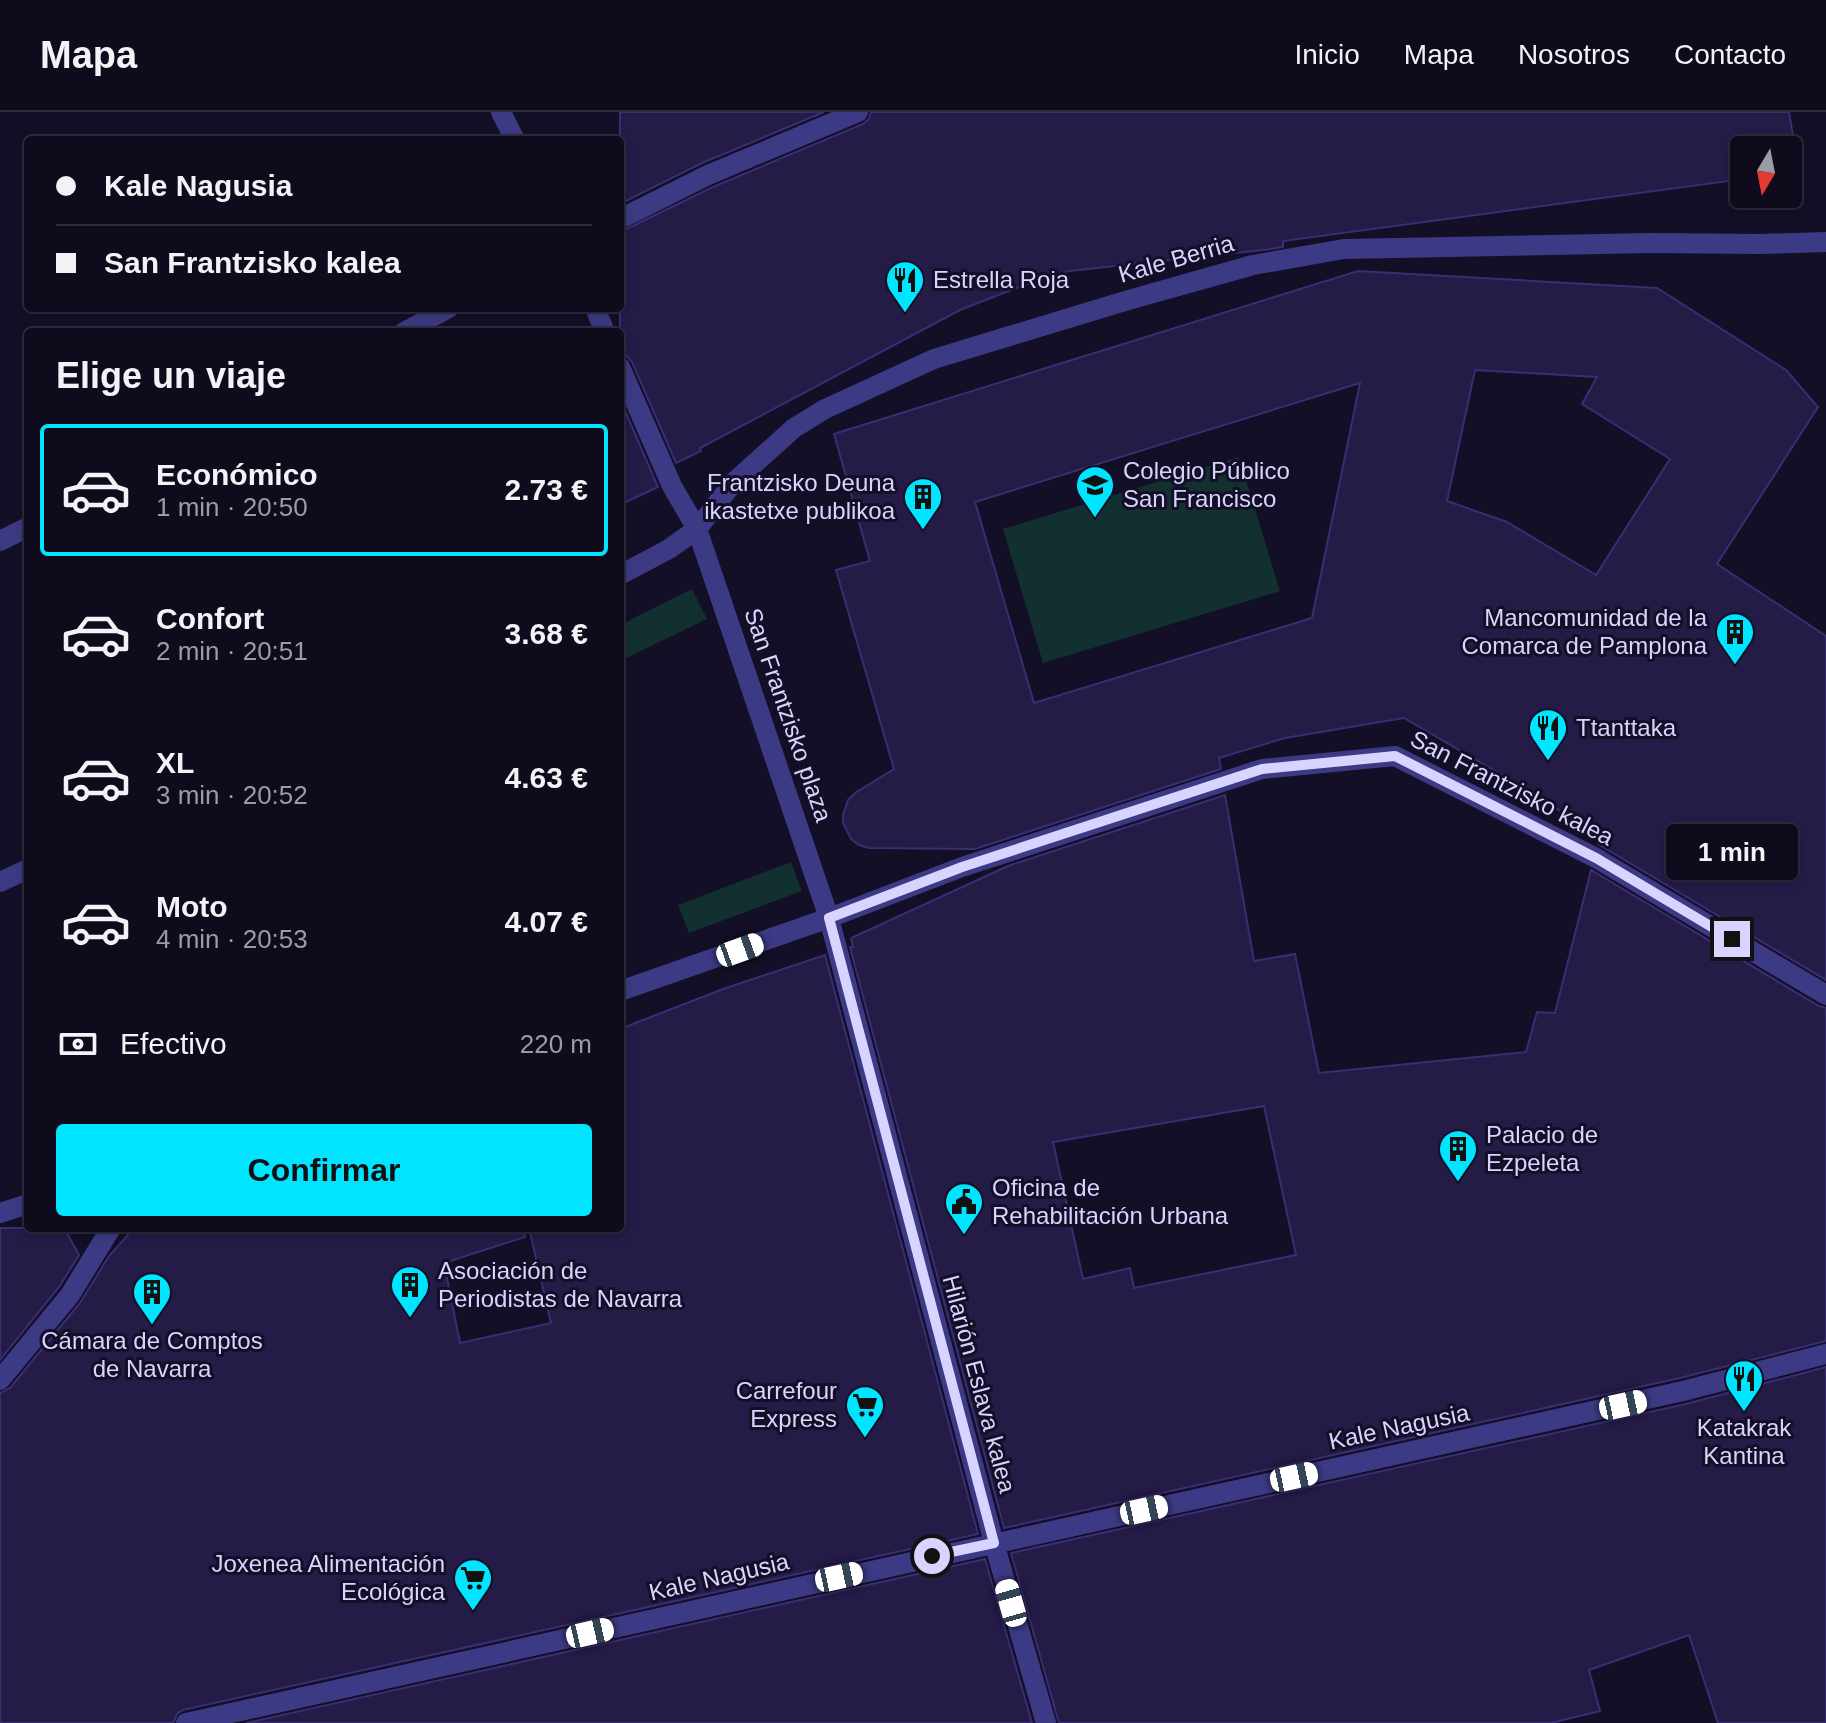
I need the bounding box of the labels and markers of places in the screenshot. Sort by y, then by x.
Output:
restaurant icon: Estrella Roja [884,259,926,314]
place label: Estrella Roja [933,266,1070,293]
place label: Colegio Público San Francisco [1123,457,1290,512]
school or university icon: Colegio Público San Francisco [1074,464,1116,519]
place label: Frantzisko Deuna ikastetxe publikoa [704,469,896,524]
building icon: Frantzisko Deuna ikastetxe publikoa [902,476,944,531]
place label: Mancomunidad de la Comarca de Pamplona [1462,604,1708,659]
building icon: Mancomunidad de la Comarca de Pamplona [1714,611,1756,666]
restaurant icon: Ttanttaka [1527,707,1569,762]
place label: Ttanttaka [1576,714,1677,741]
place label: Palacio de Ezpeleta [1486,1121,1598,1176]
building icon: Palacio de Ezpeleta [1437,1128,1479,1183]
place label: Oficina de Rehabilitación Urbana [992,1174,1229,1229]
public building icon: Oficina de Rehabilitación Urbana [943,1181,985,1236]
place label: Asociación de Periodistas de Navarra [438,1257,683,1312]
building icon: Asociación de Periodistas de Navarra [389,1264,431,1319]
building icon: Cámara de Comptos de Navarra [131,1271,173,1326]
place label: Cámara de Comptos de Navarra [41,1327,263,1382]
restaurant icon: Katakrak Kantina [1723,1358,1765,1413]
place label: Carrefour Express [736,1377,837,1432]
supermarket icon: Carrefour Express [844,1384,886,1439]
place label: Katakrak Kantina [1697,1414,1792,1469]
place label: Joxenea Alimentación Ecológica [212,1550,446,1605]
supermarket icon: Joxenea Alimentación Ecológica [452,1557,494,1612]

